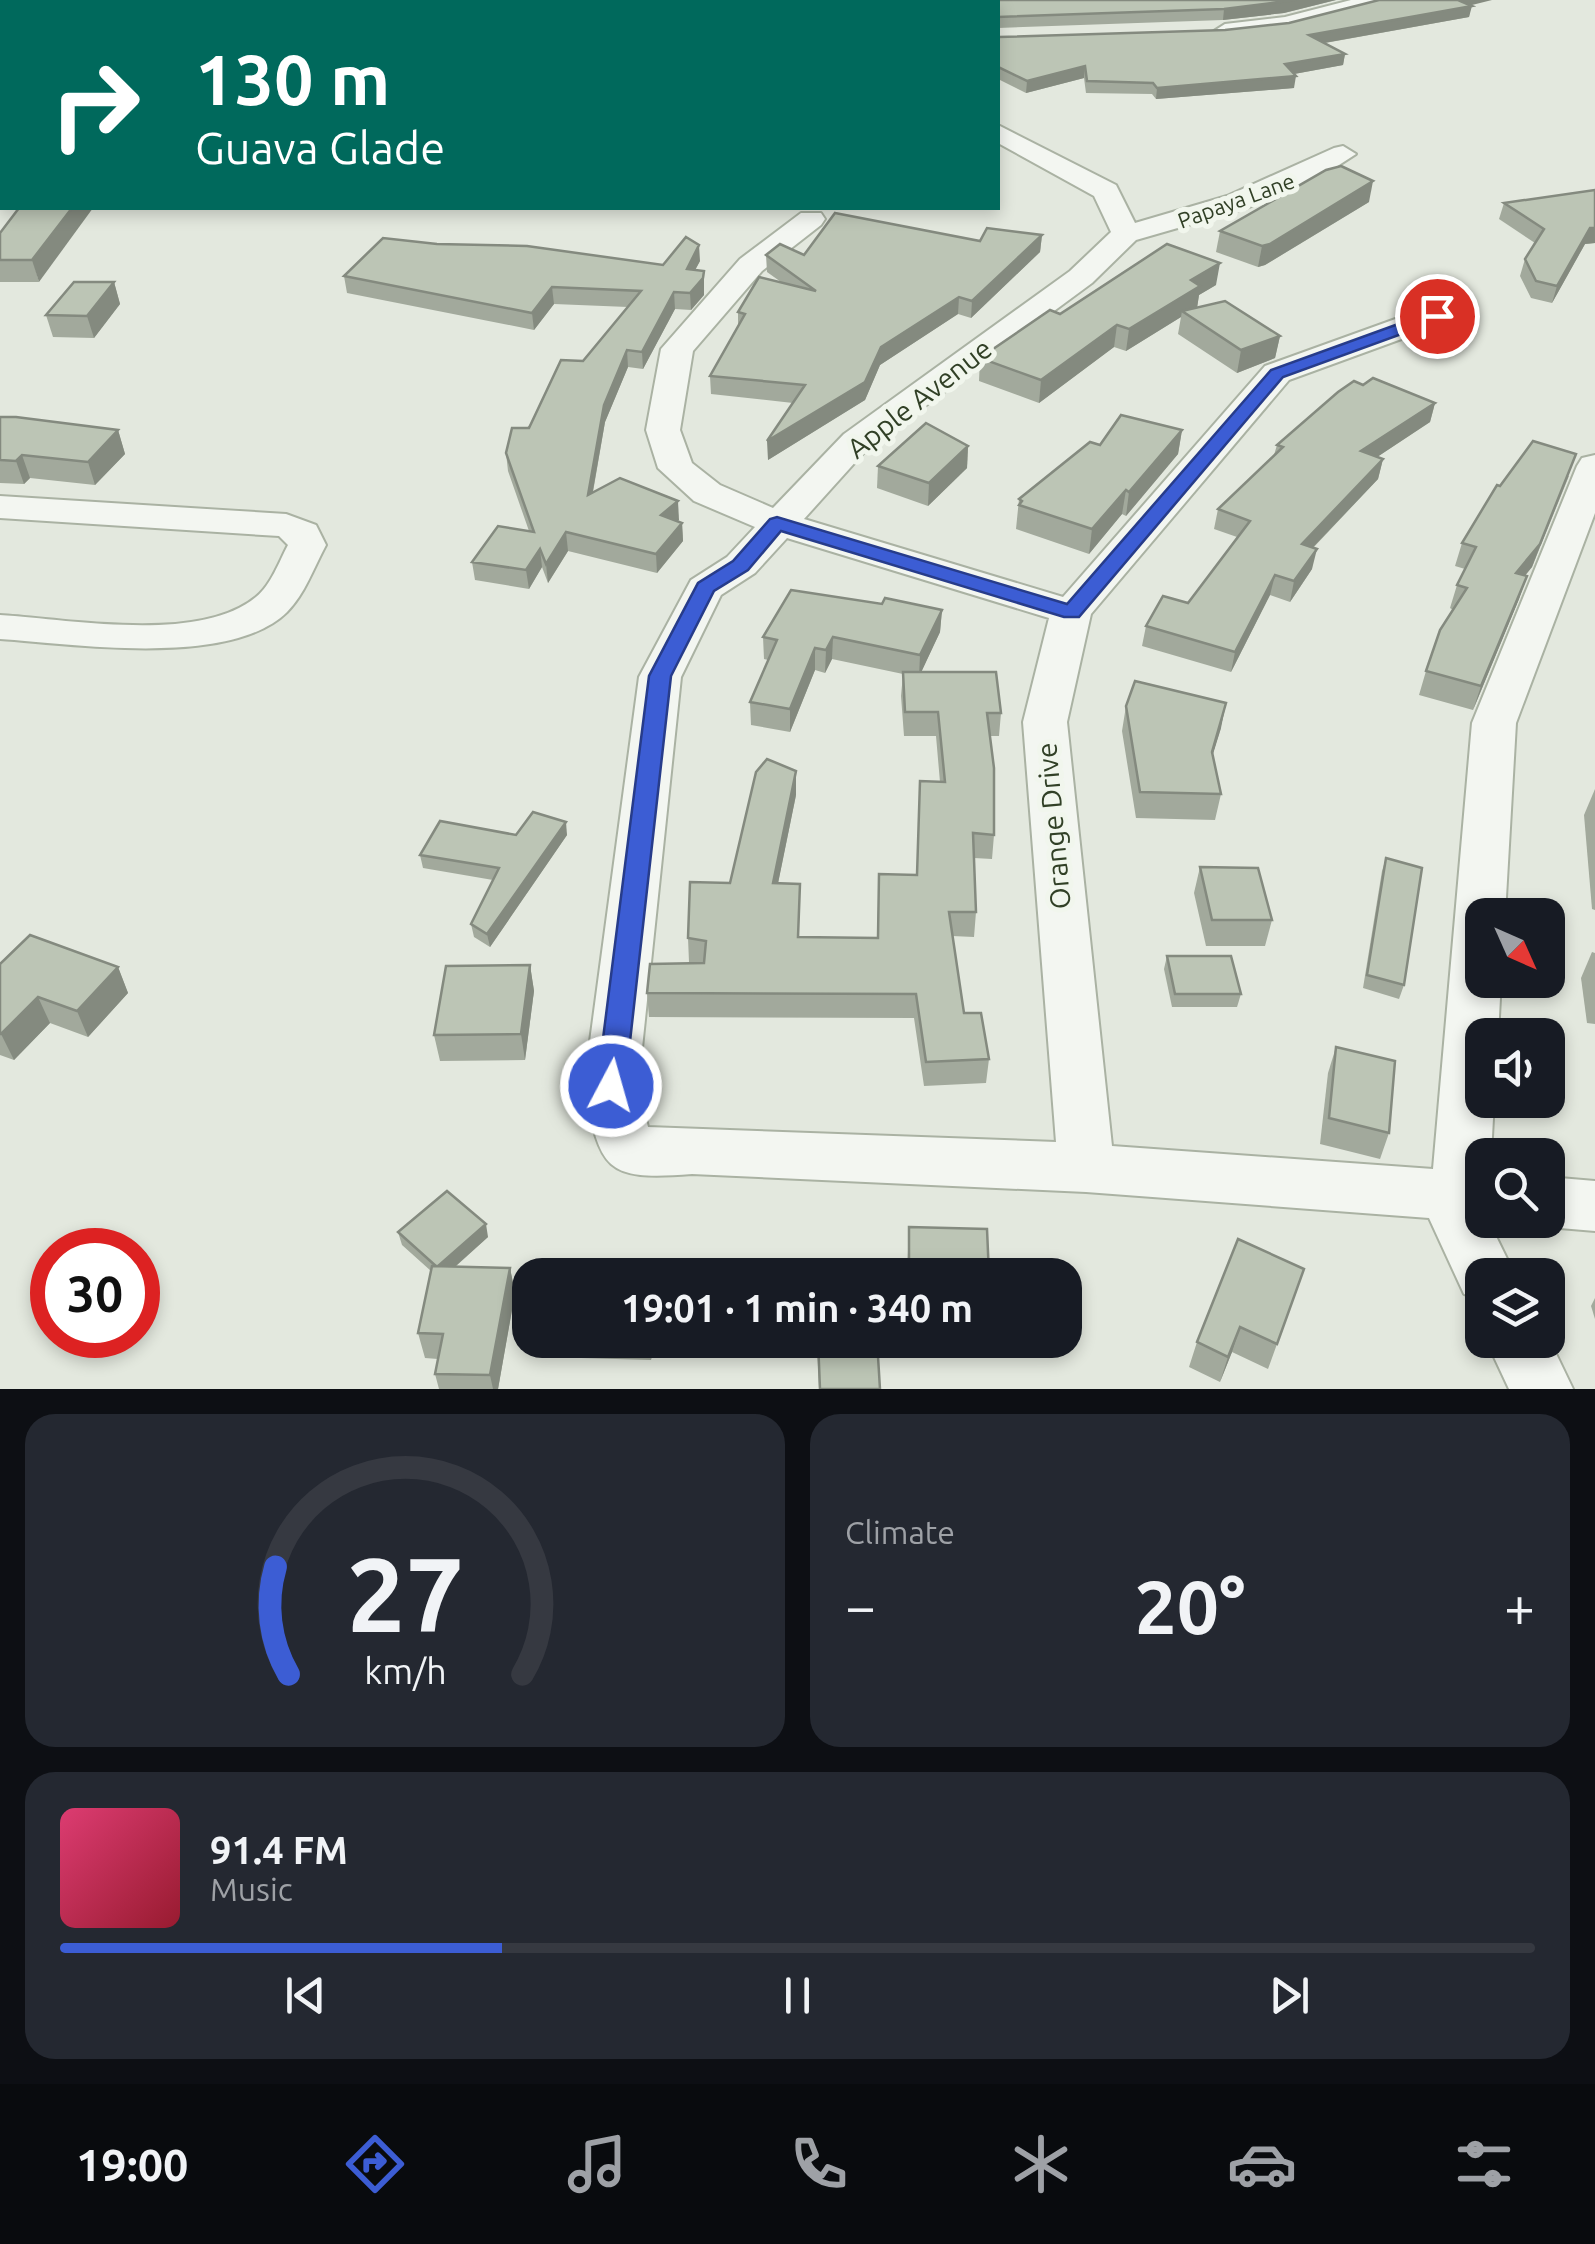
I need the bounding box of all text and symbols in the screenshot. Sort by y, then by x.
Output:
icon: right [30,40,160,170]
text: 130 m [195,40,390,118]
text: Guava Glade [195,122,445,173]
street label: Papaya Lane [1174,167,1298,233]
pin [1395,274,1480,359]
icon: arrive [1410,289,1465,344]
street label: Apple Avenue [841,332,997,464]
street label: Orange Drive [1030,742,1076,910]
north arrow [1465,898,1565,998]
map controls [1465,898,1565,1358]
button: sound [1465,1018,1565,1118]
position arrow [559,1034,663,1138]
button: search [1465,1138,1565,1238]
speed limit sign: 30 [30,1228,160,1358]
button: layers [1465,1258,1565,1358]
text: 19:01 · 1 min · 340 m [621,1287,973,1329]
text: Climate [845,1514,955,1550]
text: 27 [346,1535,464,1652]
text: 20° [1134,1564,1246,1648]
text: − [845,1575,876,1636]
text: + [1504,1575,1535,1636]
text: km/h [364,1651,446,1691]
text: 91.4 FM [210,1829,348,1871]
text: Music [210,1871,293,1907]
icon: previous [278,1968,333,2023]
icon: pause [770,1968,825,2023]
icon: next [1262,1968,1317,2023]
icon: directions [340,2129,410,2199]
icon: music [562,2129,632,2199]
icon: phone [784,2129,854,2199]
icon: climate [1006,2129,1076,2199]
icon: car [1227,2129,1297,2199]
icon: filters [1449,2129,1519,2199]
text: 19:00 [76,2139,188,2190]

